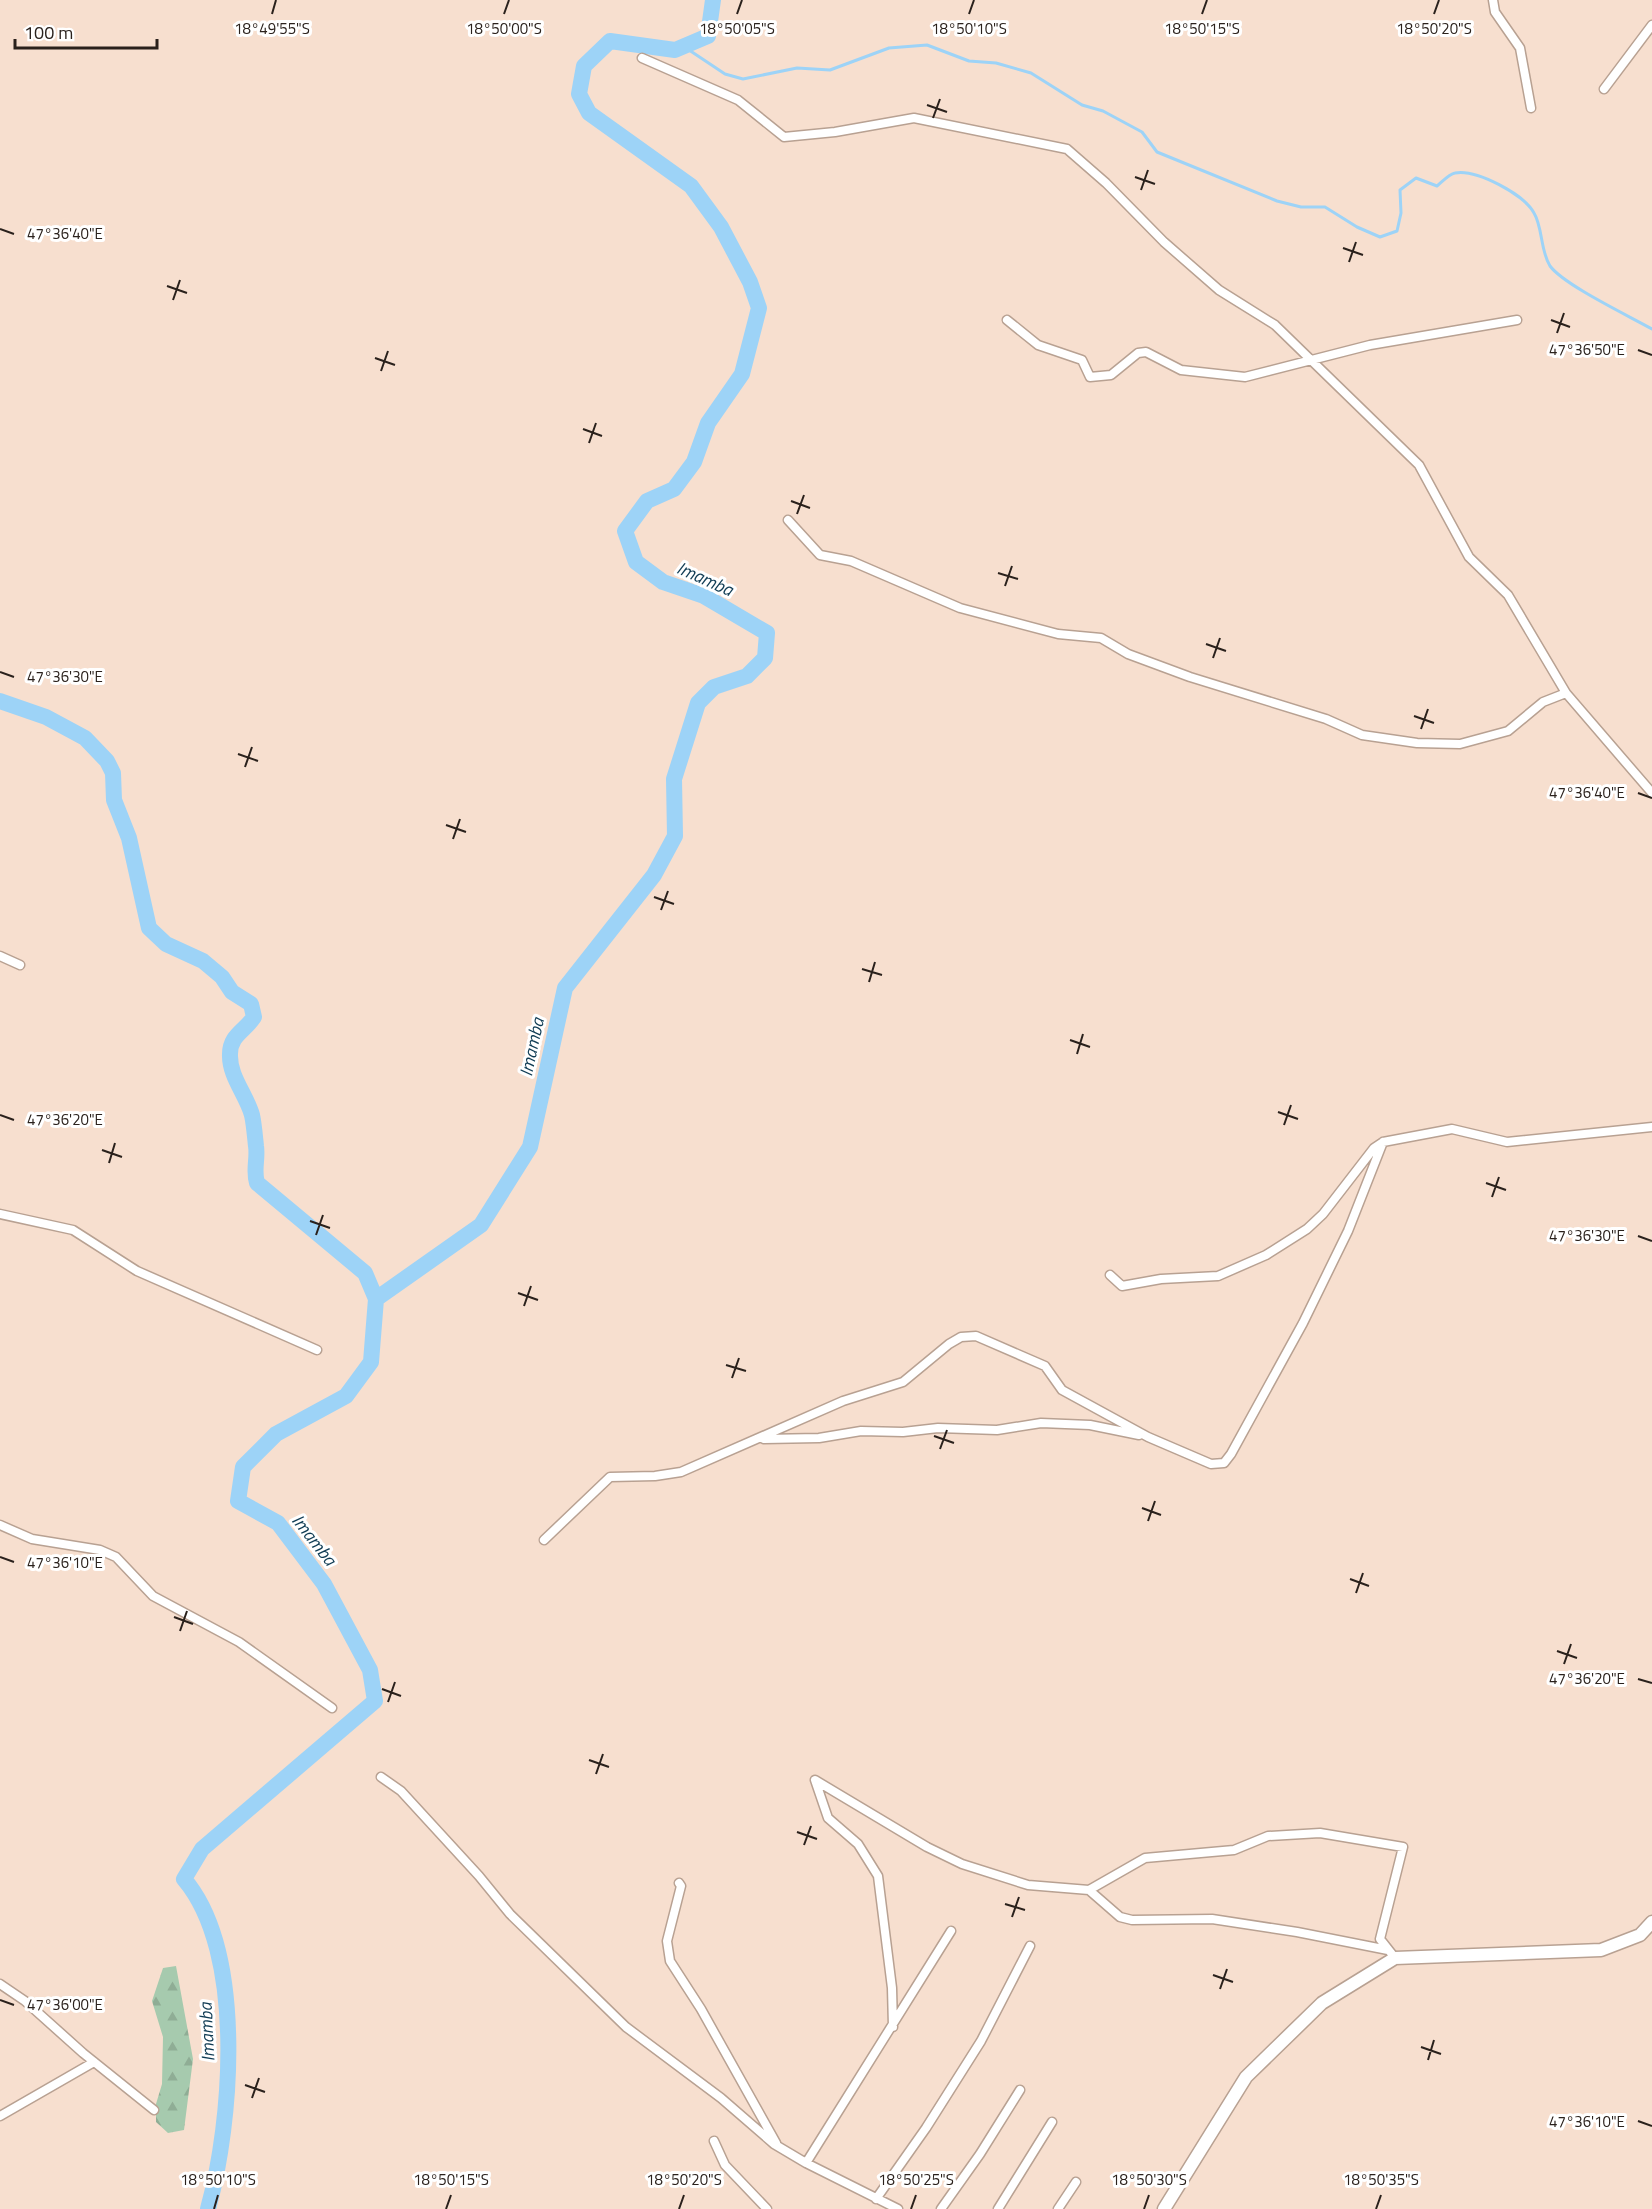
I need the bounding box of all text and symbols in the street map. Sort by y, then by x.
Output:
scale bar [15,12,158,50]
text: 18°49'55"S [234,17,310,40]
text: 18°50'00"S [466,17,542,40]
text: 18°50'05"S [699,17,775,40]
text: 18°50'10"S [931,17,1007,40]
text: 18°50'15"S [1164,17,1240,40]
text: 18°50'20"S [1396,17,1472,40]
text: 100 m [24,19,73,46]
text: 47°36'40"E [27,222,103,245]
text: 47°36'50"E [1549,338,1625,361]
water label: Imamba [673,554,739,603]
text: 47°36'30"E [27,665,103,688]
text: 47°36'40"E [1549,781,1625,804]
water label: Imamba [512,1014,551,1079]
text: 47°36'20"E [27,1108,103,1131]
text: 47°36'30"E [1549,1224,1625,1247]
water label: Imamba [286,1508,344,1572]
text: 47°36'10"E [27,1551,103,1574]
text: 47°36'20"E [1549,1667,1625,1690]
text: 47°36'00"E [27,1993,103,2016]
water label: Imamba [191,2001,222,2062]
text: 47°36'10"E [1549,2110,1625,2133]
text: 18°50'10"S [180,2168,256,2191]
text: 18°50'15"S [413,2168,489,2191]
text: 18°50'20"S [646,2168,722,2191]
text: 18°50'25"S [878,2168,954,2191]
text: 18°50'30"S [1111,2168,1187,2191]
text: 18°50'35"S [1343,2168,1419,2191]

